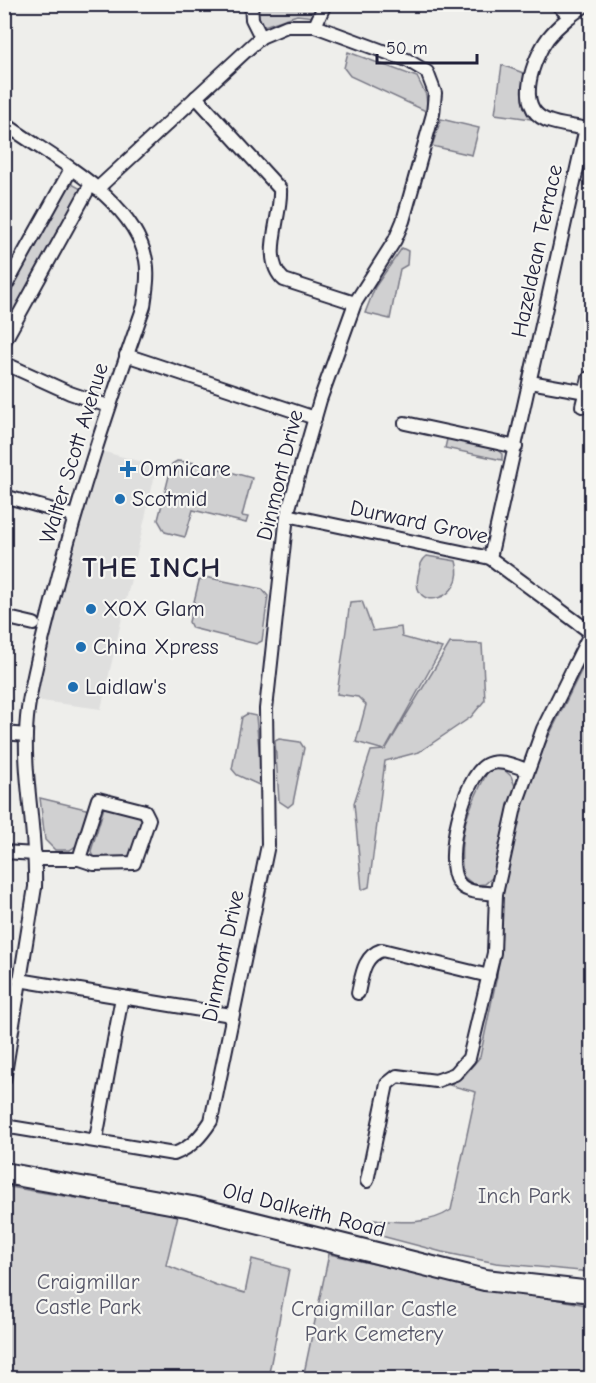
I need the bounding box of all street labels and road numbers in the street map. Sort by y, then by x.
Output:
street label: Hazeldean Terrace [506,162,568,340]
street label: Walter Scott Avenue [34,359,114,547]
street label: Dinmont Drive [251,407,309,543]
street label: Durward Grove [348,495,490,549]
street label: Dinmont Drive [196,888,250,1024]
street label: Old Dalkeith Road [220,1177,388,1243]

